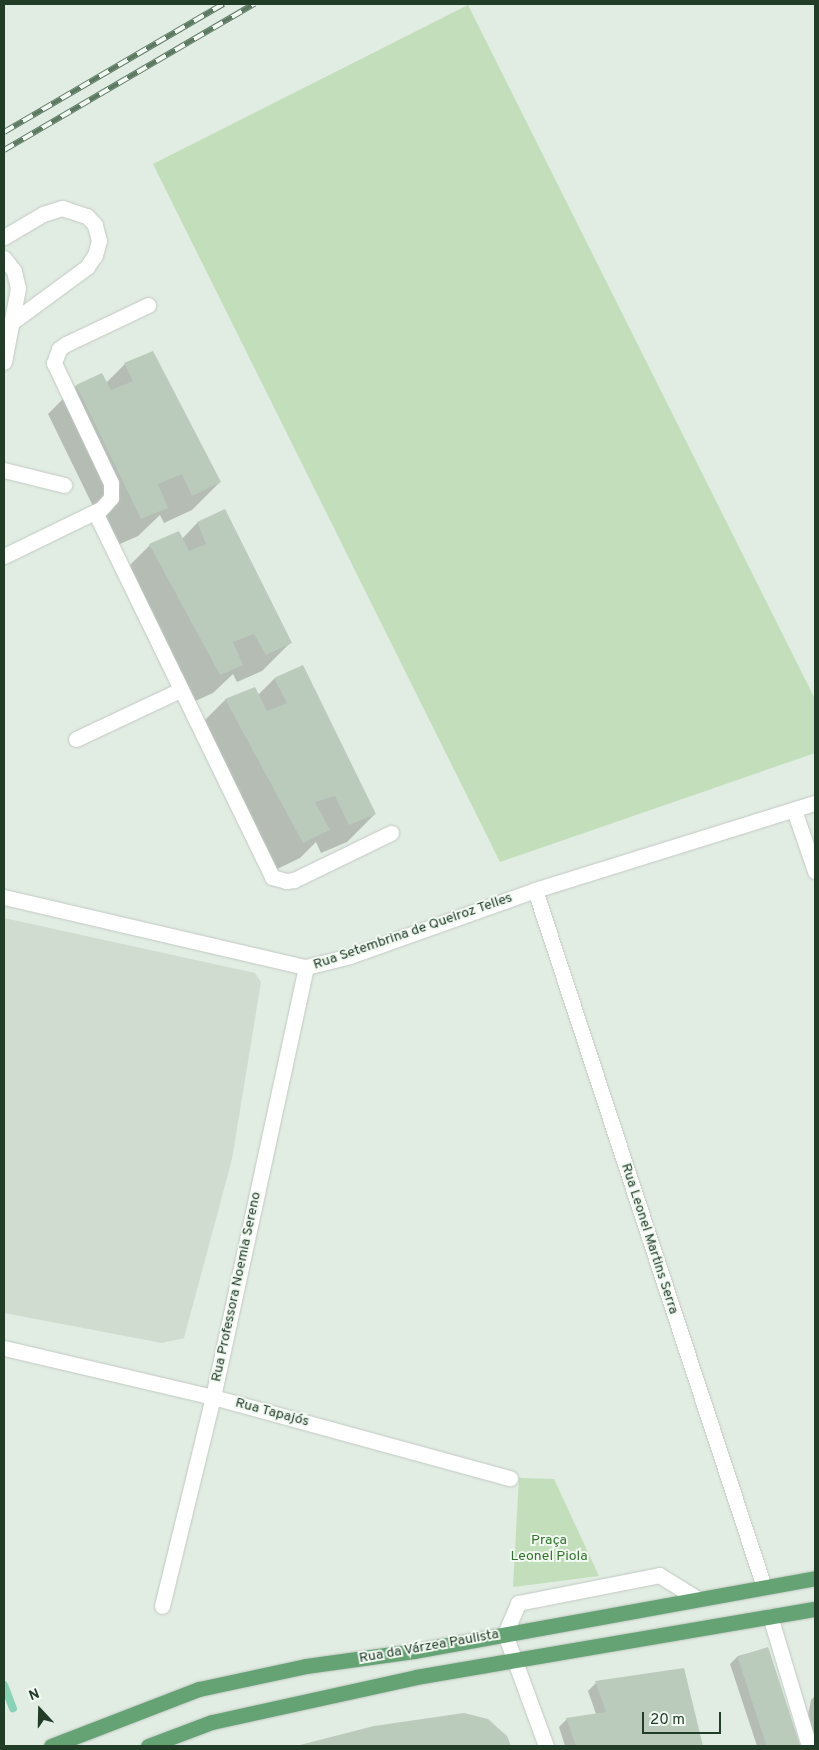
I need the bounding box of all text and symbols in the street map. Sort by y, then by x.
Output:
street label: Rua Setembrina de Queiroz Telles [311,890,515,974]
street label: Rua Leonel Martins Serra [617,1161,681,1317]
street label: Rua Professora Noemia Sereno [209,1190,265,1384]
street label: Rua Tapajós [233,1395,311,1431]
park label: Praça Leonel Piola [510,1533,588,1565]
street label: Rua da Várzea Paulista [358,1626,500,1668]
north arrow [15,1685,65,1735]
text: N [27,1686,42,1705]
scale bar [644,1702,723,1734]
text: 20 m [650,1711,685,1730]

